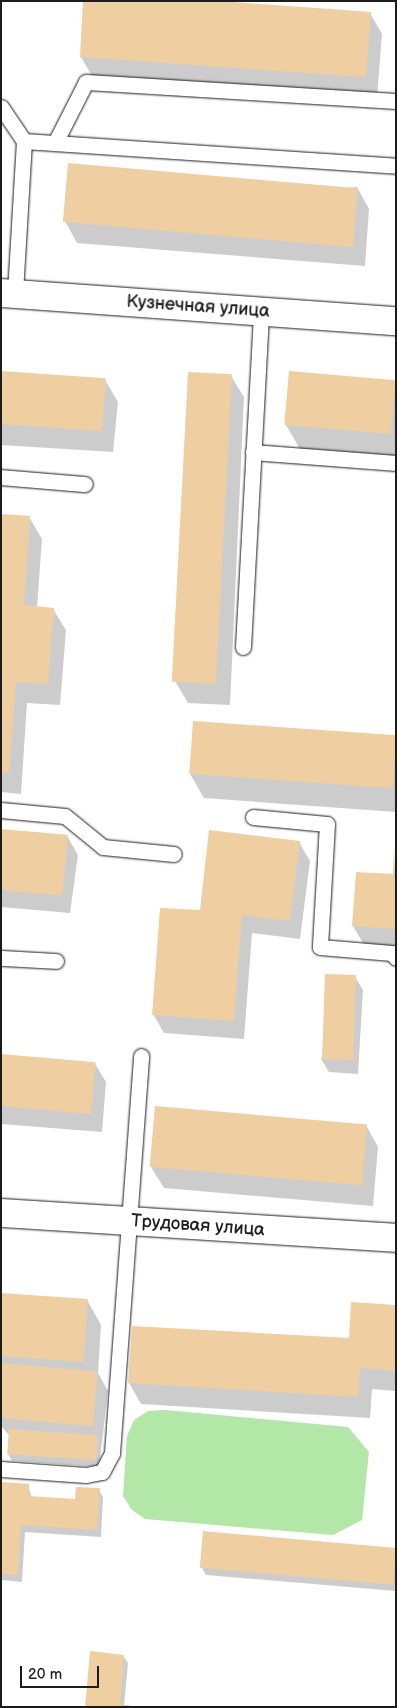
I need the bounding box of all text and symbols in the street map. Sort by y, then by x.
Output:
street label: Кузнечная улица [126,291,270,323]
street label: Трудовая улица [130,1211,266,1241]
scale bar [22,1656,101,1688]
text: 20 m [28,1665,62,1684]

